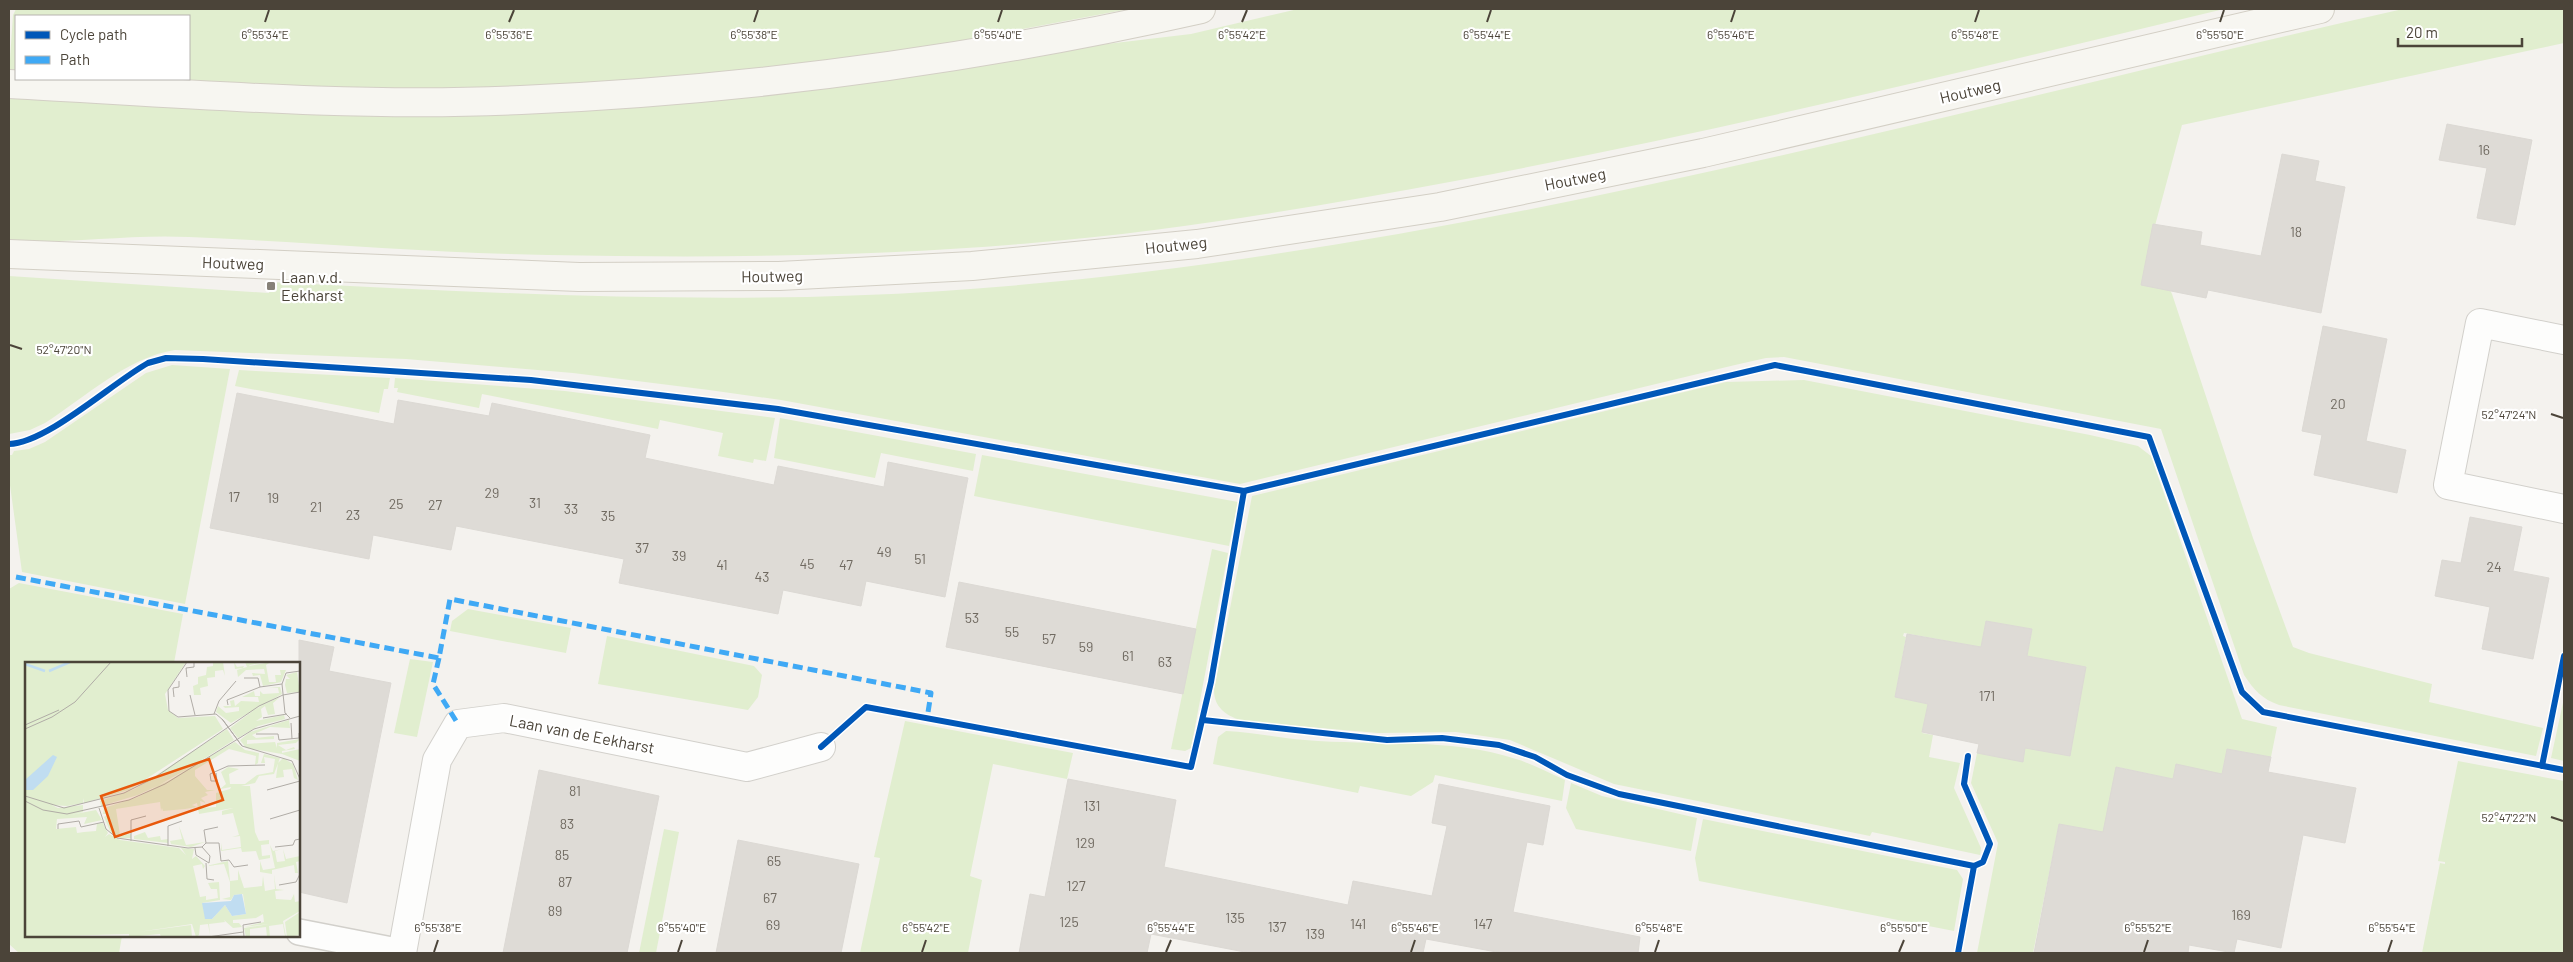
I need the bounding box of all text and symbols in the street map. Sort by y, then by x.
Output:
legend [15,15,190,80]
scale bar [2398,15,2522,47]
text: 20 m [2406,23,2438,41]
text: Cycle path [60,25,127,43]
text: 6°55'34"E [241,27,289,41]
text: 6°55'36"E [485,27,533,41]
text: 6°55'38"E [730,27,778,41]
text: 6°55'40"E [974,27,1022,41]
text: 6°55'42"E [1218,27,1266,41]
text: 6°55'44"E [1463,27,1511,41]
text: 6°55'46"E [1707,27,1755,41]
text: 6°55'48"E [1951,27,1999,41]
text: 6°55'50"E [2196,27,2244,41]
text: Path [60,50,90,68]
street label: Houtweg [1938,74,2002,107]
house number: 16 [2478,141,2490,158]
street label: Houtweg [1543,163,1607,194]
house number: 18 [2290,223,2302,240]
street label: Houtweg [1144,232,1208,257]
street label: Houtweg [202,252,264,273]
street label: Houtweg [741,265,803,286]
place label: Laan v.d. Eekharst [281,267,343,304]
marker: Laan v.d. Eekharst [265,280,277,292]
text: 52°47'20"N [36,342,92,356]
house number: 20 [2330,395,2346,412]
text: 52°47'24"N [2482,407,2536,421]
house number: 29 [485,484,499,501]
house number: 17 [228,488,240,505]
house number: 19 [267,489,279,506]
house number: 31 [529,494,541,511]
house number: 25 [389,495,403,512]
house number: 27 [428,496,442,513]
house number: 21 [310,498,322,515]
house number: 33 [564,500,578,517]
house number: 23 [346,506,360,523]
house number: 35 [601,507,615,524]
house number: 37 [635,539,649,556]
house number: 49 [876,543,892,560]
house number: 39 [672,547,686,564]
house number: 51 [914,550,926,567]
house number: 45 [800,555,814,572]
house number: 41 [716,556,728,573]
house number: 47 [839,556,853,573]
house number: 24 [2486,558,2502,575]
house number: 43 [755,568,769,585]
house number: 53 [965,609,979,626]
house number: 55 [1005,623,1019,640]
house number: 57 [1042,630,1056,647]
house number: 59 [1079,638,1093,655]
house number: 61 [1122,647,1134,664]
house number: 63 [1158,653,1172,670]
inset map [25,662,300,937]
house number: 171 [1979,687,1995,704]
street label: Laan van de Eekharst [508,710,656,757]
house number: 81 [569,782,581,799]
house number: 131 [1084,797,1100,814]
text: 52°47'22"N [2482,810,2536,824]
house number: 83 [560,815,574,832]
house number: 129 [1075,834,1095,851]
house number: 85 [555,846,569,863]
house number: 65 [767,852,781,869]
house number: 87 [558,873,572,890]
house number: 127 [1066,877,1086,894]
house number: 67 [763,889,777,906]
house number: 89 [548,902,562,919]
house number: 169 [2231,906,2251,923]
house number: 135 [1225,909,1245,926]
house number: 125 [1059,913,1079,930]
house number: 141 [1350,915,1366,932]
house number: 147 [1474,915,1493,932]
house number: 69 [766,916,780,933]
house number: 137 [1268,918,1287,935]
text: 6°55'38"E [414,920,462,934]
text: 6°55'40"E [658,920,706,934]
text: 6°55'42"E [902,920,950,934]
text: 6°55'44"E [1147,920,1195,934]
text: 6°55'46"E [1391,920,1439,934]
text: 6°55'48"E [1635,920,1683,934]
text: 6°55'50"E [1880,920,1928,934]
text: 6°55'52"E [2124,920,2172,934]
text: 6°55'54"E [2368,920,2416,934]
house number: 139 [1305,925,1325,942]

